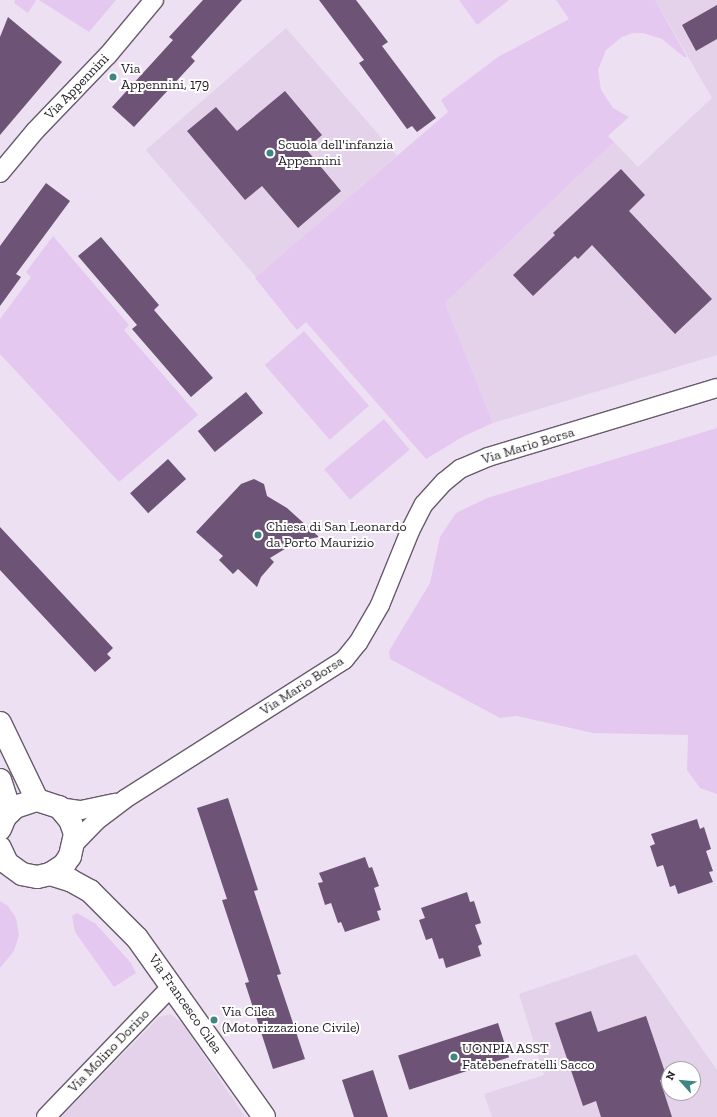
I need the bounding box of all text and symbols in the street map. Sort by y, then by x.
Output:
street label: Via Appennini [41,50,113,124]
place label: Via Appennini, 179 [121,61,209,94]
marker: Via Appennini, 179 [108,72,118,82]
place label: Scuola dell'infanzia Appennini [278,137,393,170]
marker: Scuola dell'infanzia Appennini [265,148,275,158]
street label: Via Mario Borsa [480,424,576,468]
place label: Chiesa di San Leonardo da Porto Maurizio [266,519,407,552]
marker: Chiesa di San Leonardo da Porto Maurizio [253,530,263,540]
street label: Via Mario Borsa [257,653,347,719]
street label: Via Francesco Cilea [145,951,225,1057]
place label: Via Cilea (Motorizzazione Civile) [222,1004,360,1036]
street label: Via Molino Dorino [65,1006,153,1096]
marker: Via Cilea (Motorizzazione Civile) [209,1015,219,1025]
place label: UONPIA ASST Fatebenefratelli Sacco [462,1041,595,1074]
marker: UONPIA ASST Fatebenefratelli Sacco [449,1052,459,1062]
north arrow [661,1061,701,1101]
text: N [663,1069,678,1082]

